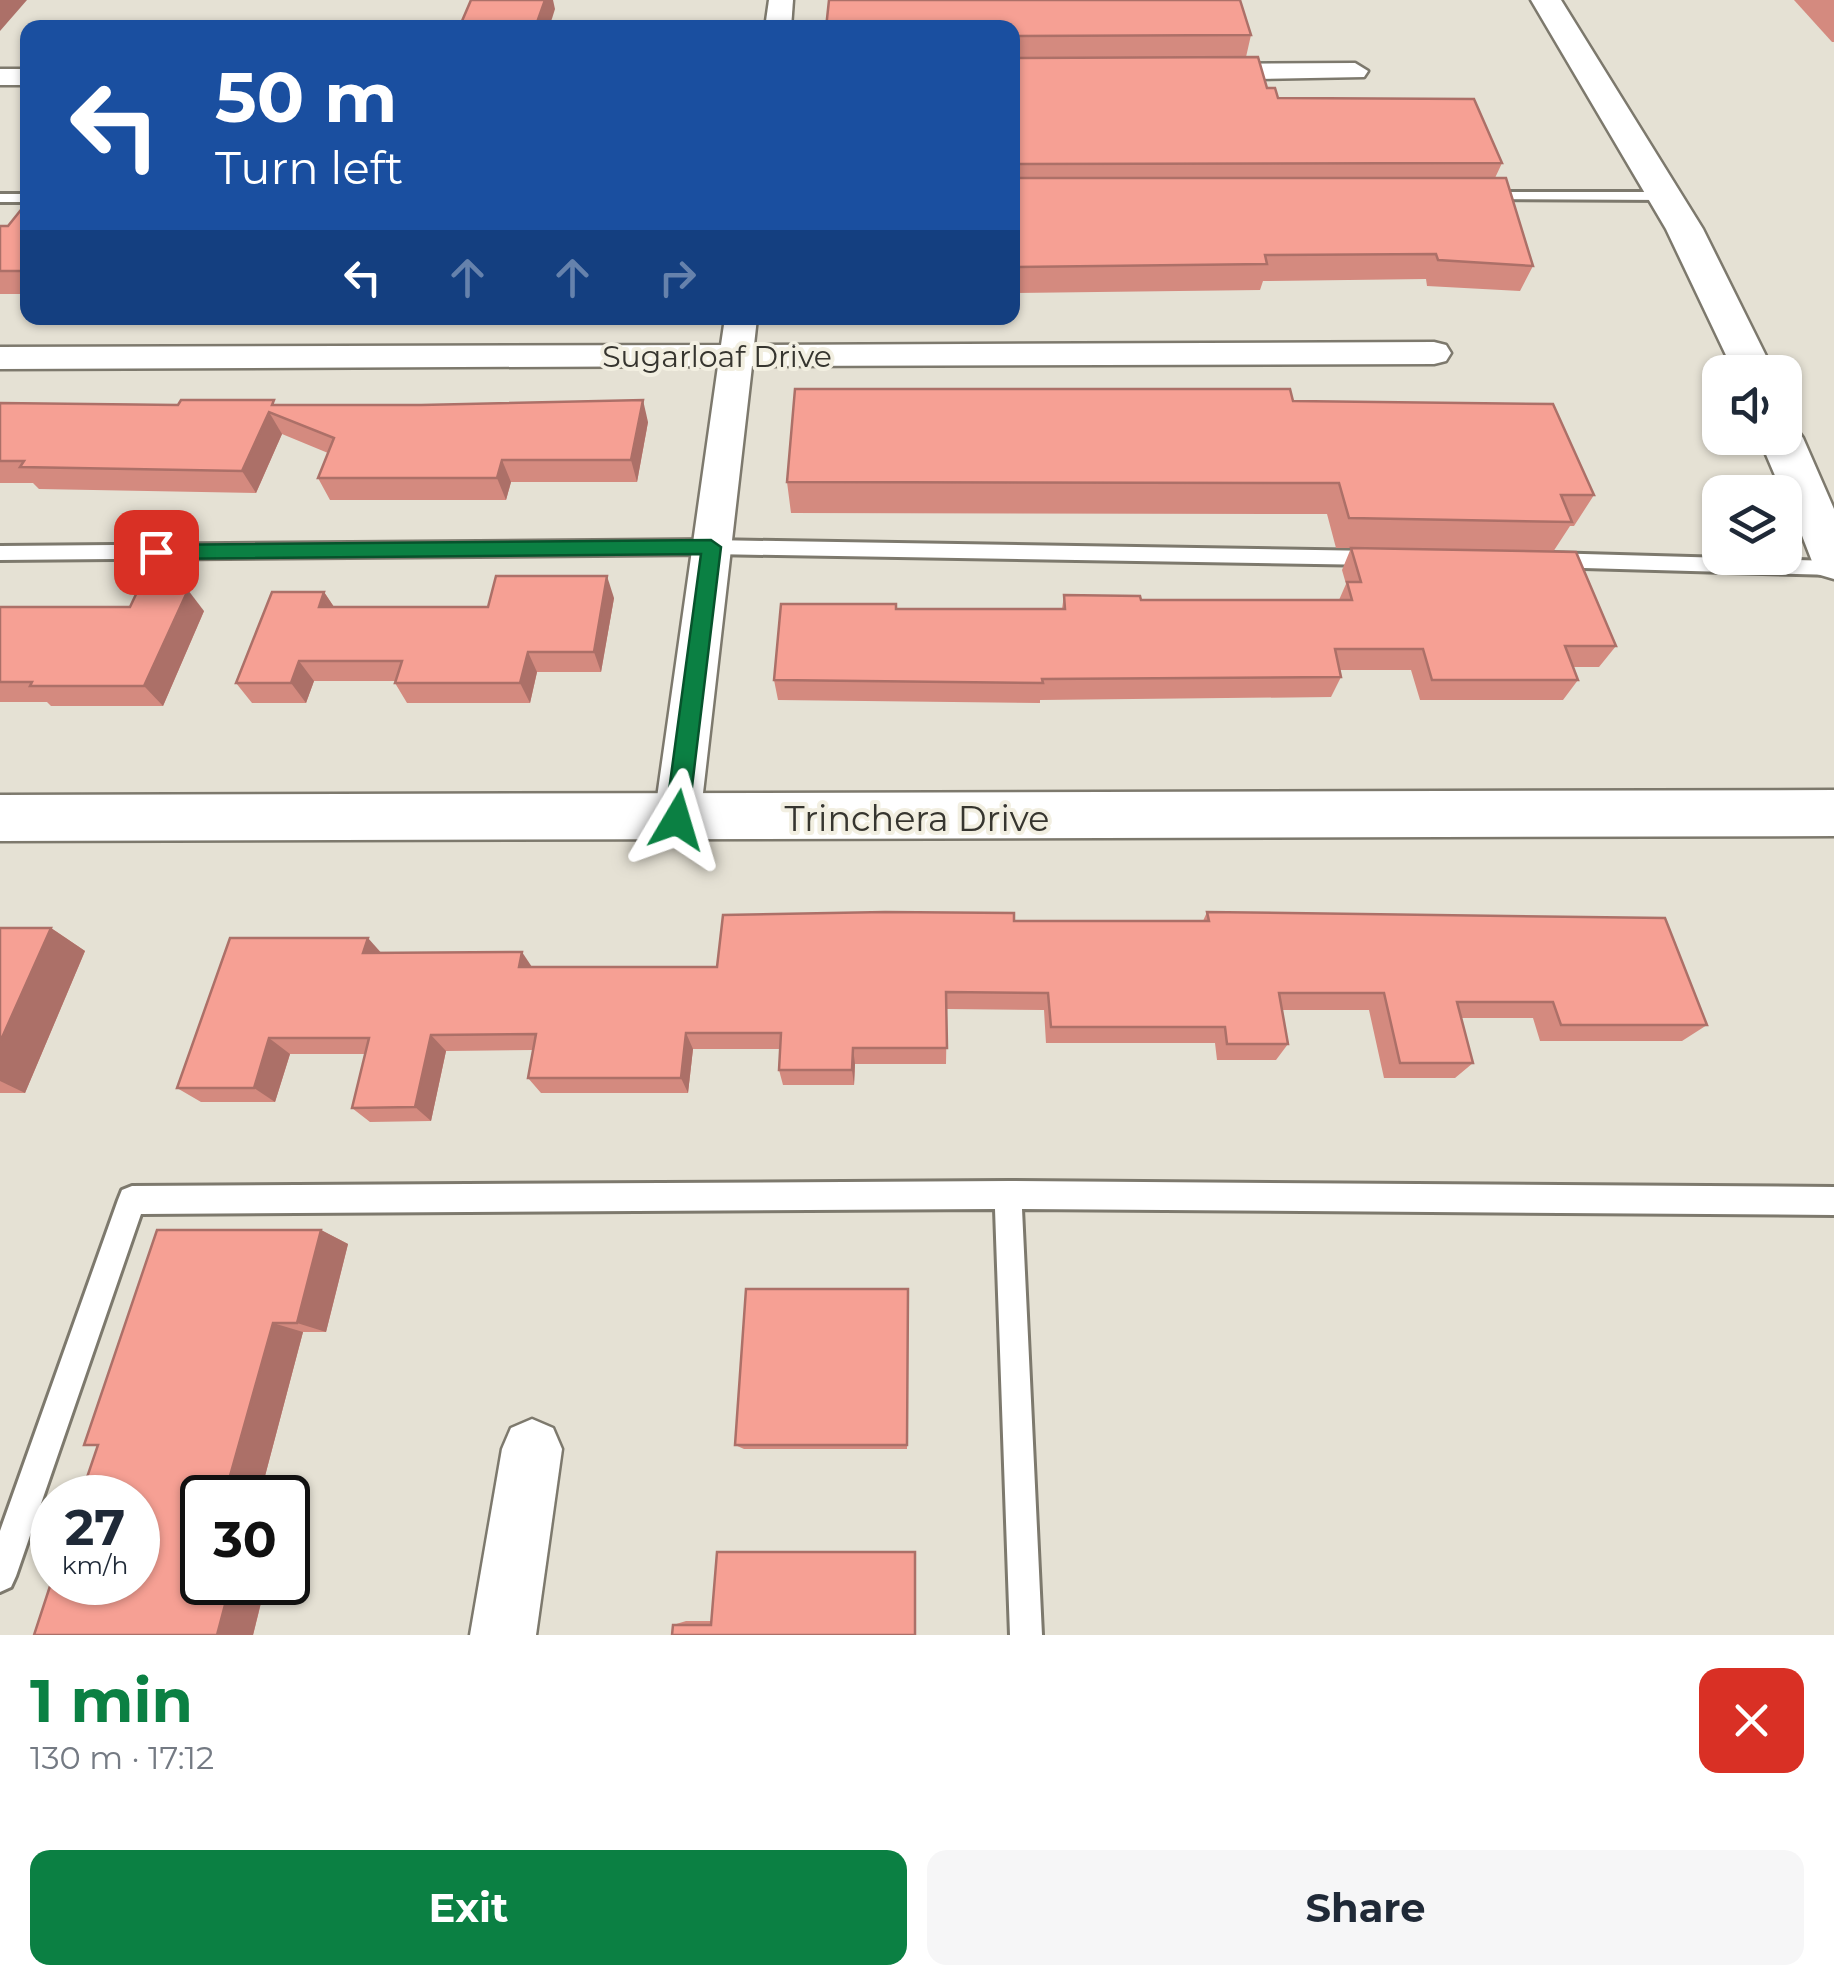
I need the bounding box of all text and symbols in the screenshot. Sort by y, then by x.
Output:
text: 50 m [215,54,397,140]
icon: left [50,60,180,190]
text: Turn left [215,140,403,195]
icon: left [335,250,390,305]
icon: ahead [440,250,495,305]
icon: ahead [545,250,600,305]
icon: right [650,250,705,305]
street label: Sugarloaf Drive [602,338,832,375]
map controls [1702,355,1802,575]
button: sound [1702,355,1802,455]
button: layers [1702,475,1802,575]
pin [114,510,199,595]
icon: arrive [129,525,184,580]
position arrow [625,768,729,872]
street label: Trinchera Drive [785,797,1049,840]
speed limit sign: 30 [180,1475,310,1605]
text: 27 [65,1497,125,1558]
text: km/h [62,1550,128,1580]
text: 1 min [30,1664,193,1737]
button: close [1699,1668,1804,1773]
text: 130 m · 17:12 [30,1738,214,1777]
button: Exit [30,1850,907,1965]
button: Share [927,1850,1804,1965]

